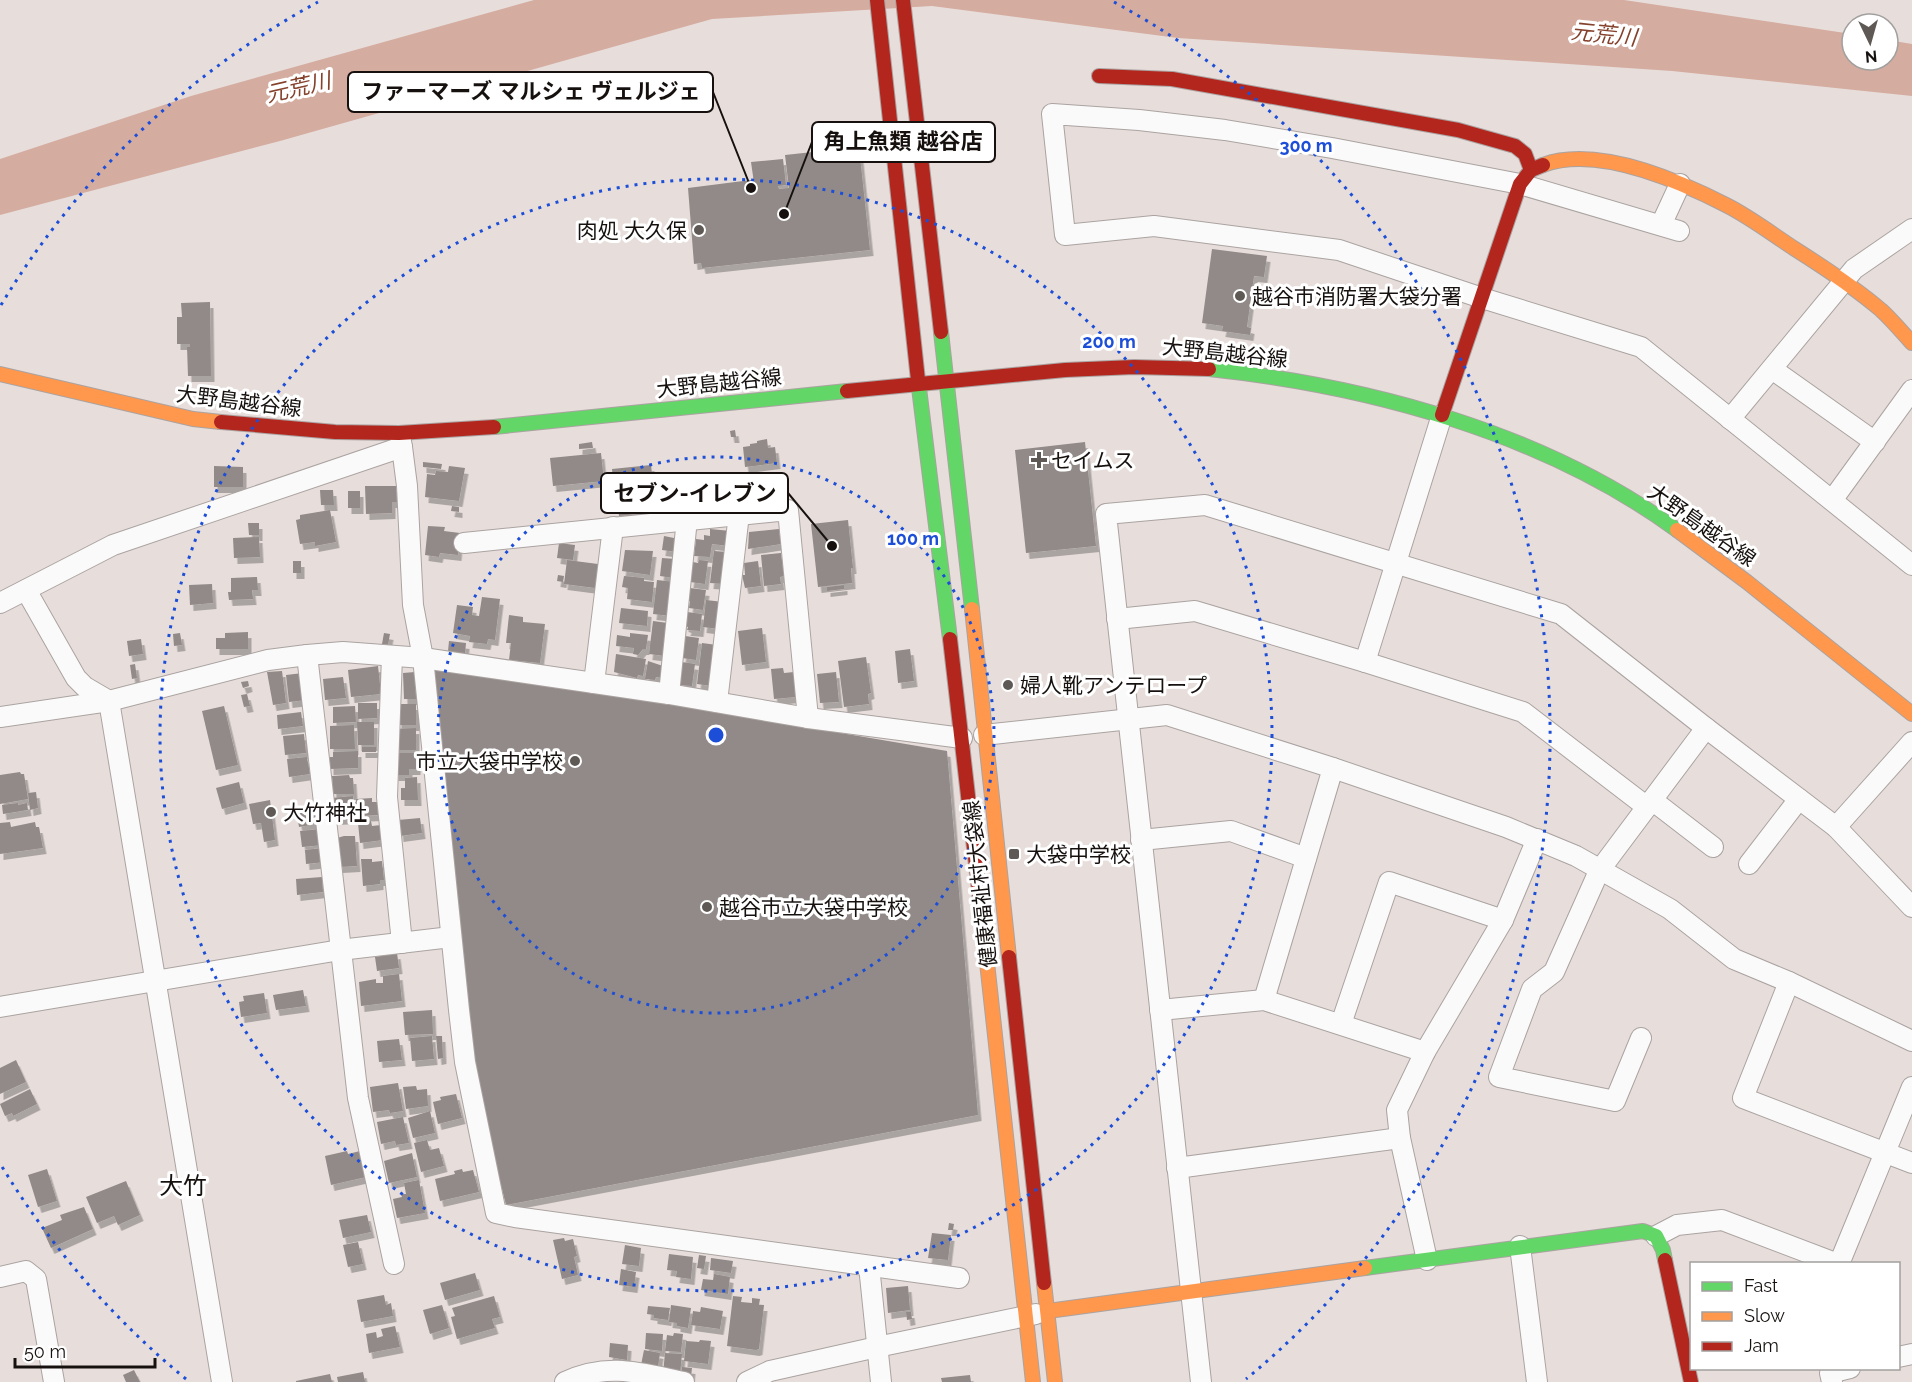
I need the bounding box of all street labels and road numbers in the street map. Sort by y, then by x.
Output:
street label: 大野島越谷線 [1161,334,1289,372]
street label: 大野島越谷線 [655,364,783,402]
street label: 大野島越谷線 [175,381,303,421]
street label: 大野島越谷線 [1643,479,1761,571]
street label: 健康福祉村大袋線 [959,799,1001,969]

